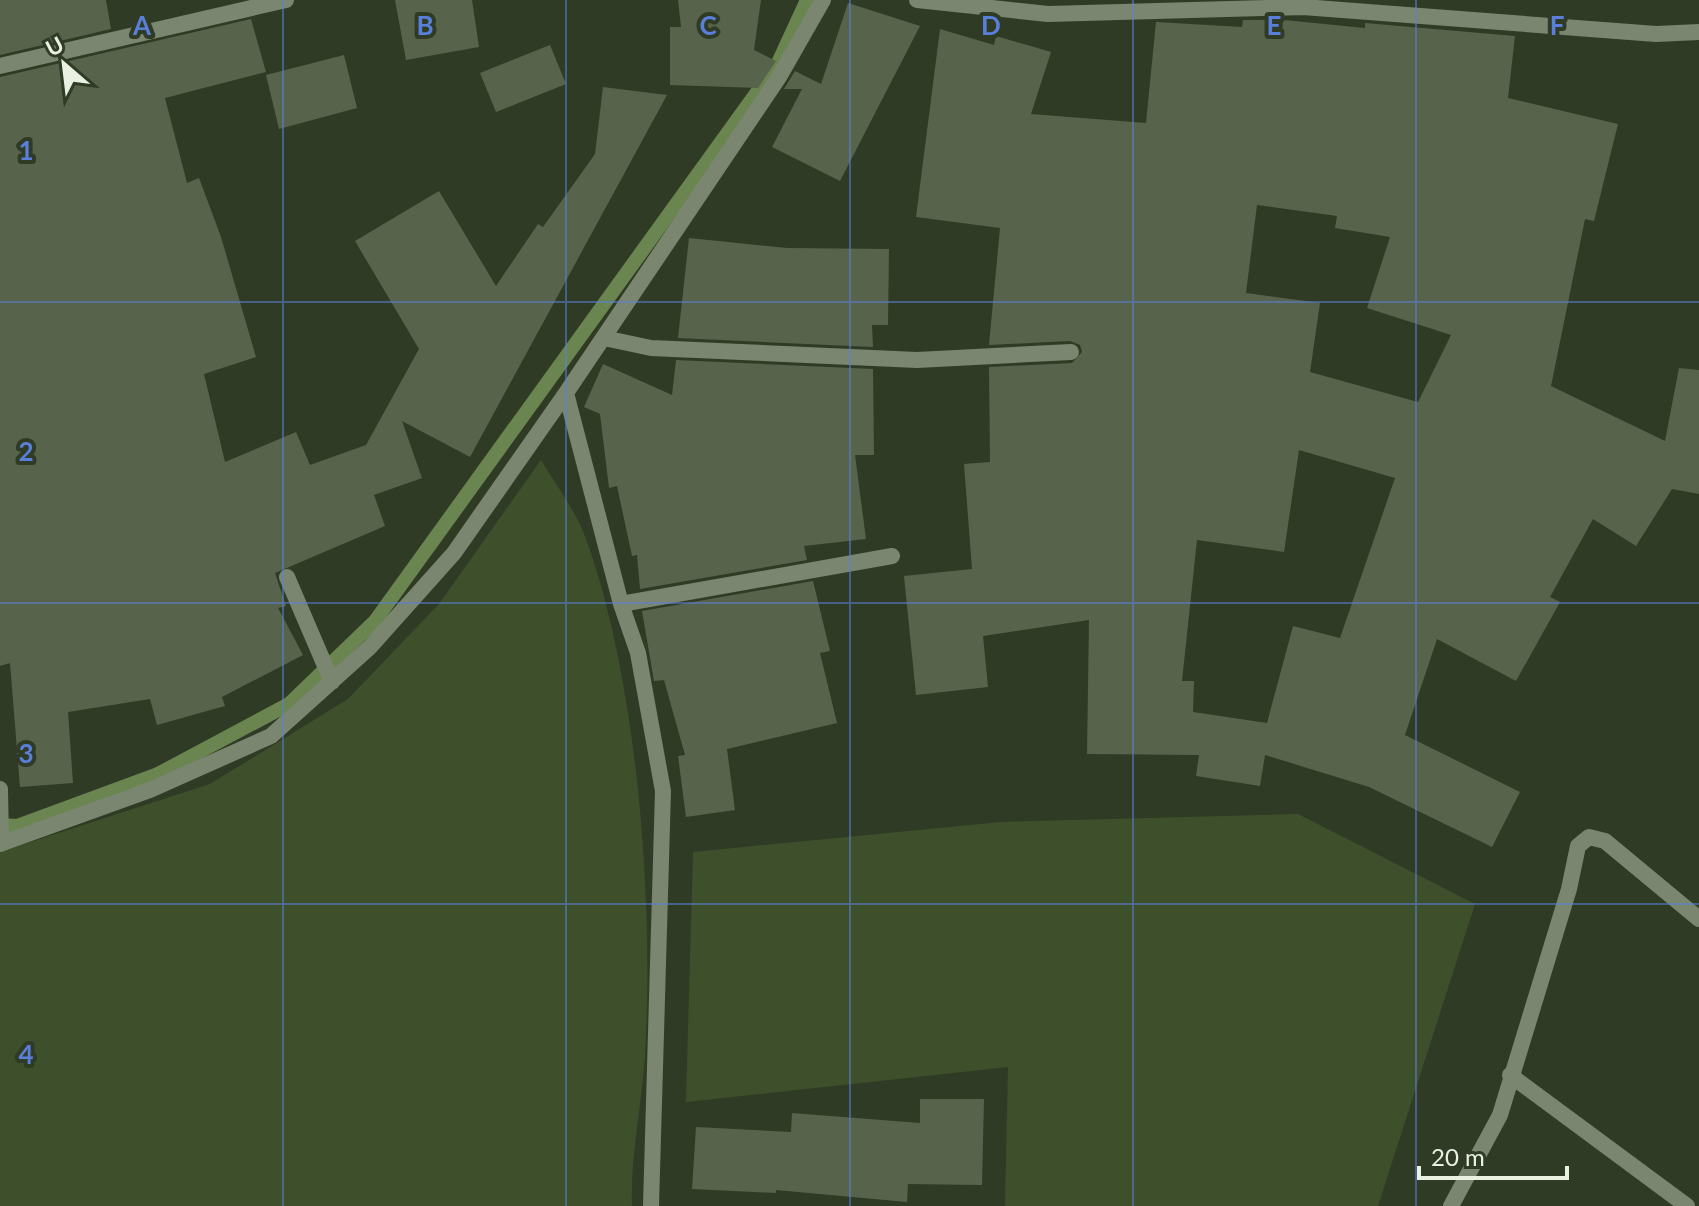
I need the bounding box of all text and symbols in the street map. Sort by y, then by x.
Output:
text: A [132,9,152,41]
text: B [416,9,434,41]
text: C [699,9,717,41]
text: D [981,9,1001,41]
text: E [1267,9,1281,41]
text: F [1550,9,1564,41]
north arrow [24,24,104,104]
text: U [41,30,68,62]
text: 1 [18,134,34,166]
text: 2 [18,435,34,467]
text: 3 [18,737,34,769]
text: 4 [18,1038,34,1070]
scale bar [1419,1130,1567,1180]
text: 20 m [1431,1142,1485,1171]

